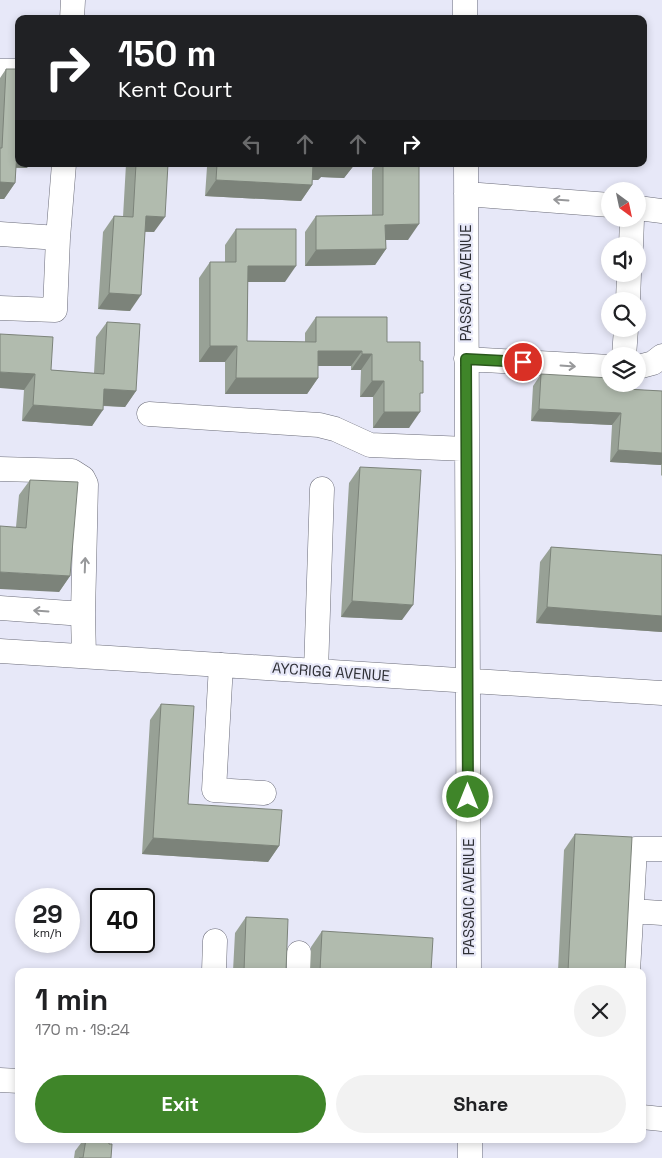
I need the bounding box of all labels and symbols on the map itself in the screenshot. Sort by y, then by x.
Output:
north arrow [601,182,646,228]
one-way arrow [554,196,570,205]
street label: PASSAIC AVENUE [456,224,475,342]
pin [502,341,544,383]
one-way arrow [559,361,575,370]
one-way arrow [80,558,89,574]
one-way arrow [34,606,50,616]
street label: AYCRIGG AVENUE [271,658,391,685]
position arrow [441,770,493,822]
street label: PASSAIC AVENUE [459,838,478,956]
speed limit sign: 40 [90,888,155,953]

